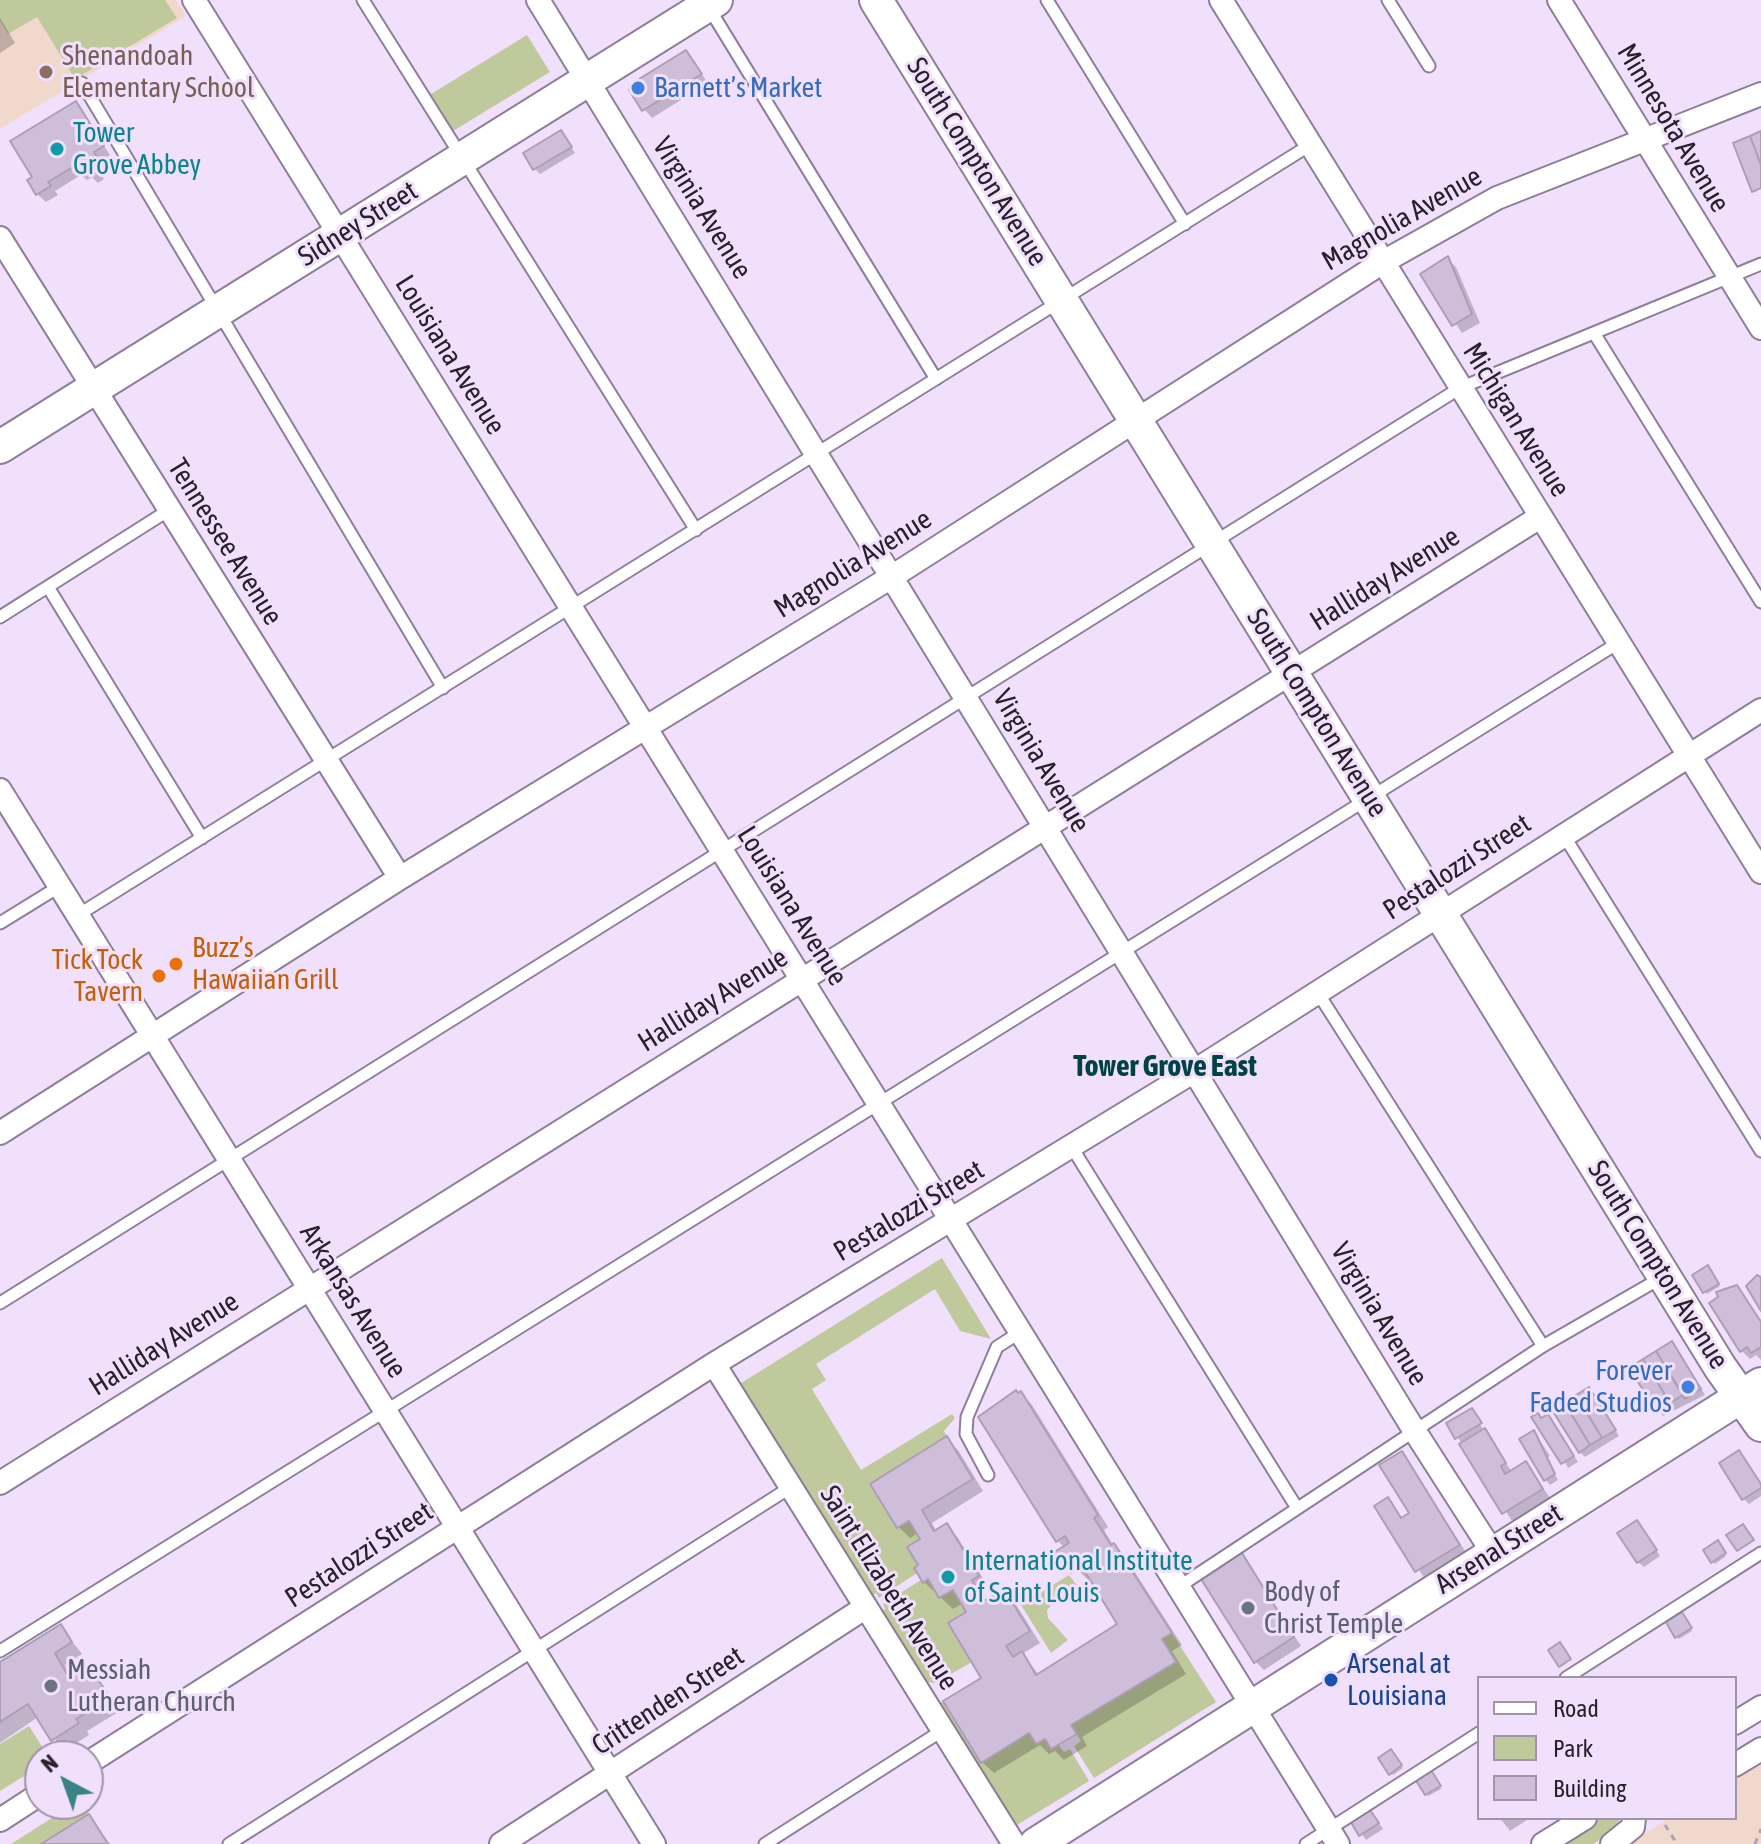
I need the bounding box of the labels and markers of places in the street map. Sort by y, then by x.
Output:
place label: Shenandoah Elementary School [62,39,254,105]
marker: Shenandoah Elementary School [37,63,55,81]
place label: Barnett’s Market [654,71,822,105]
marker: Barnett’s Market [629,79,647,97]
place label: Tower Grove Abbey [73,116,201,182]
marker: Tower Grove Abbey [48,140,66,158]
place label: Buzz’s Hawaiian Grill [192,931,338,997]
place label: Tick Tock Tavern [52,943,143,1009]
marker: Buzz’s Hawaiian Grill [167,955,185,973]
marker: Tick Tock Tavern [150,967,168,985]
place label: Forever Faded Studios [1529,1354,1672,1420]
marker: Forever Faded Studios [1679,1378,1697,1396]
place label: International Institute of Saint Louis [964,1544,1193,1610]
marker: International Institute of Saint Louis [939,1568,957,1586]
place label: Body of Christ Temple [1264,1575,1403,1641]
marker: Body of Christ Temple [1239,1599,1257,1617]
place label: Arsenal at Louisiana [1347,1647,1451,1713]
place label: Messiah Lutheran Church [67,1653,236,1719]
marker: Arsenal at Louisiana [1322,1671,1340,1689]
marker: Messiah Lutheran Church [42,1677,60,1695]

